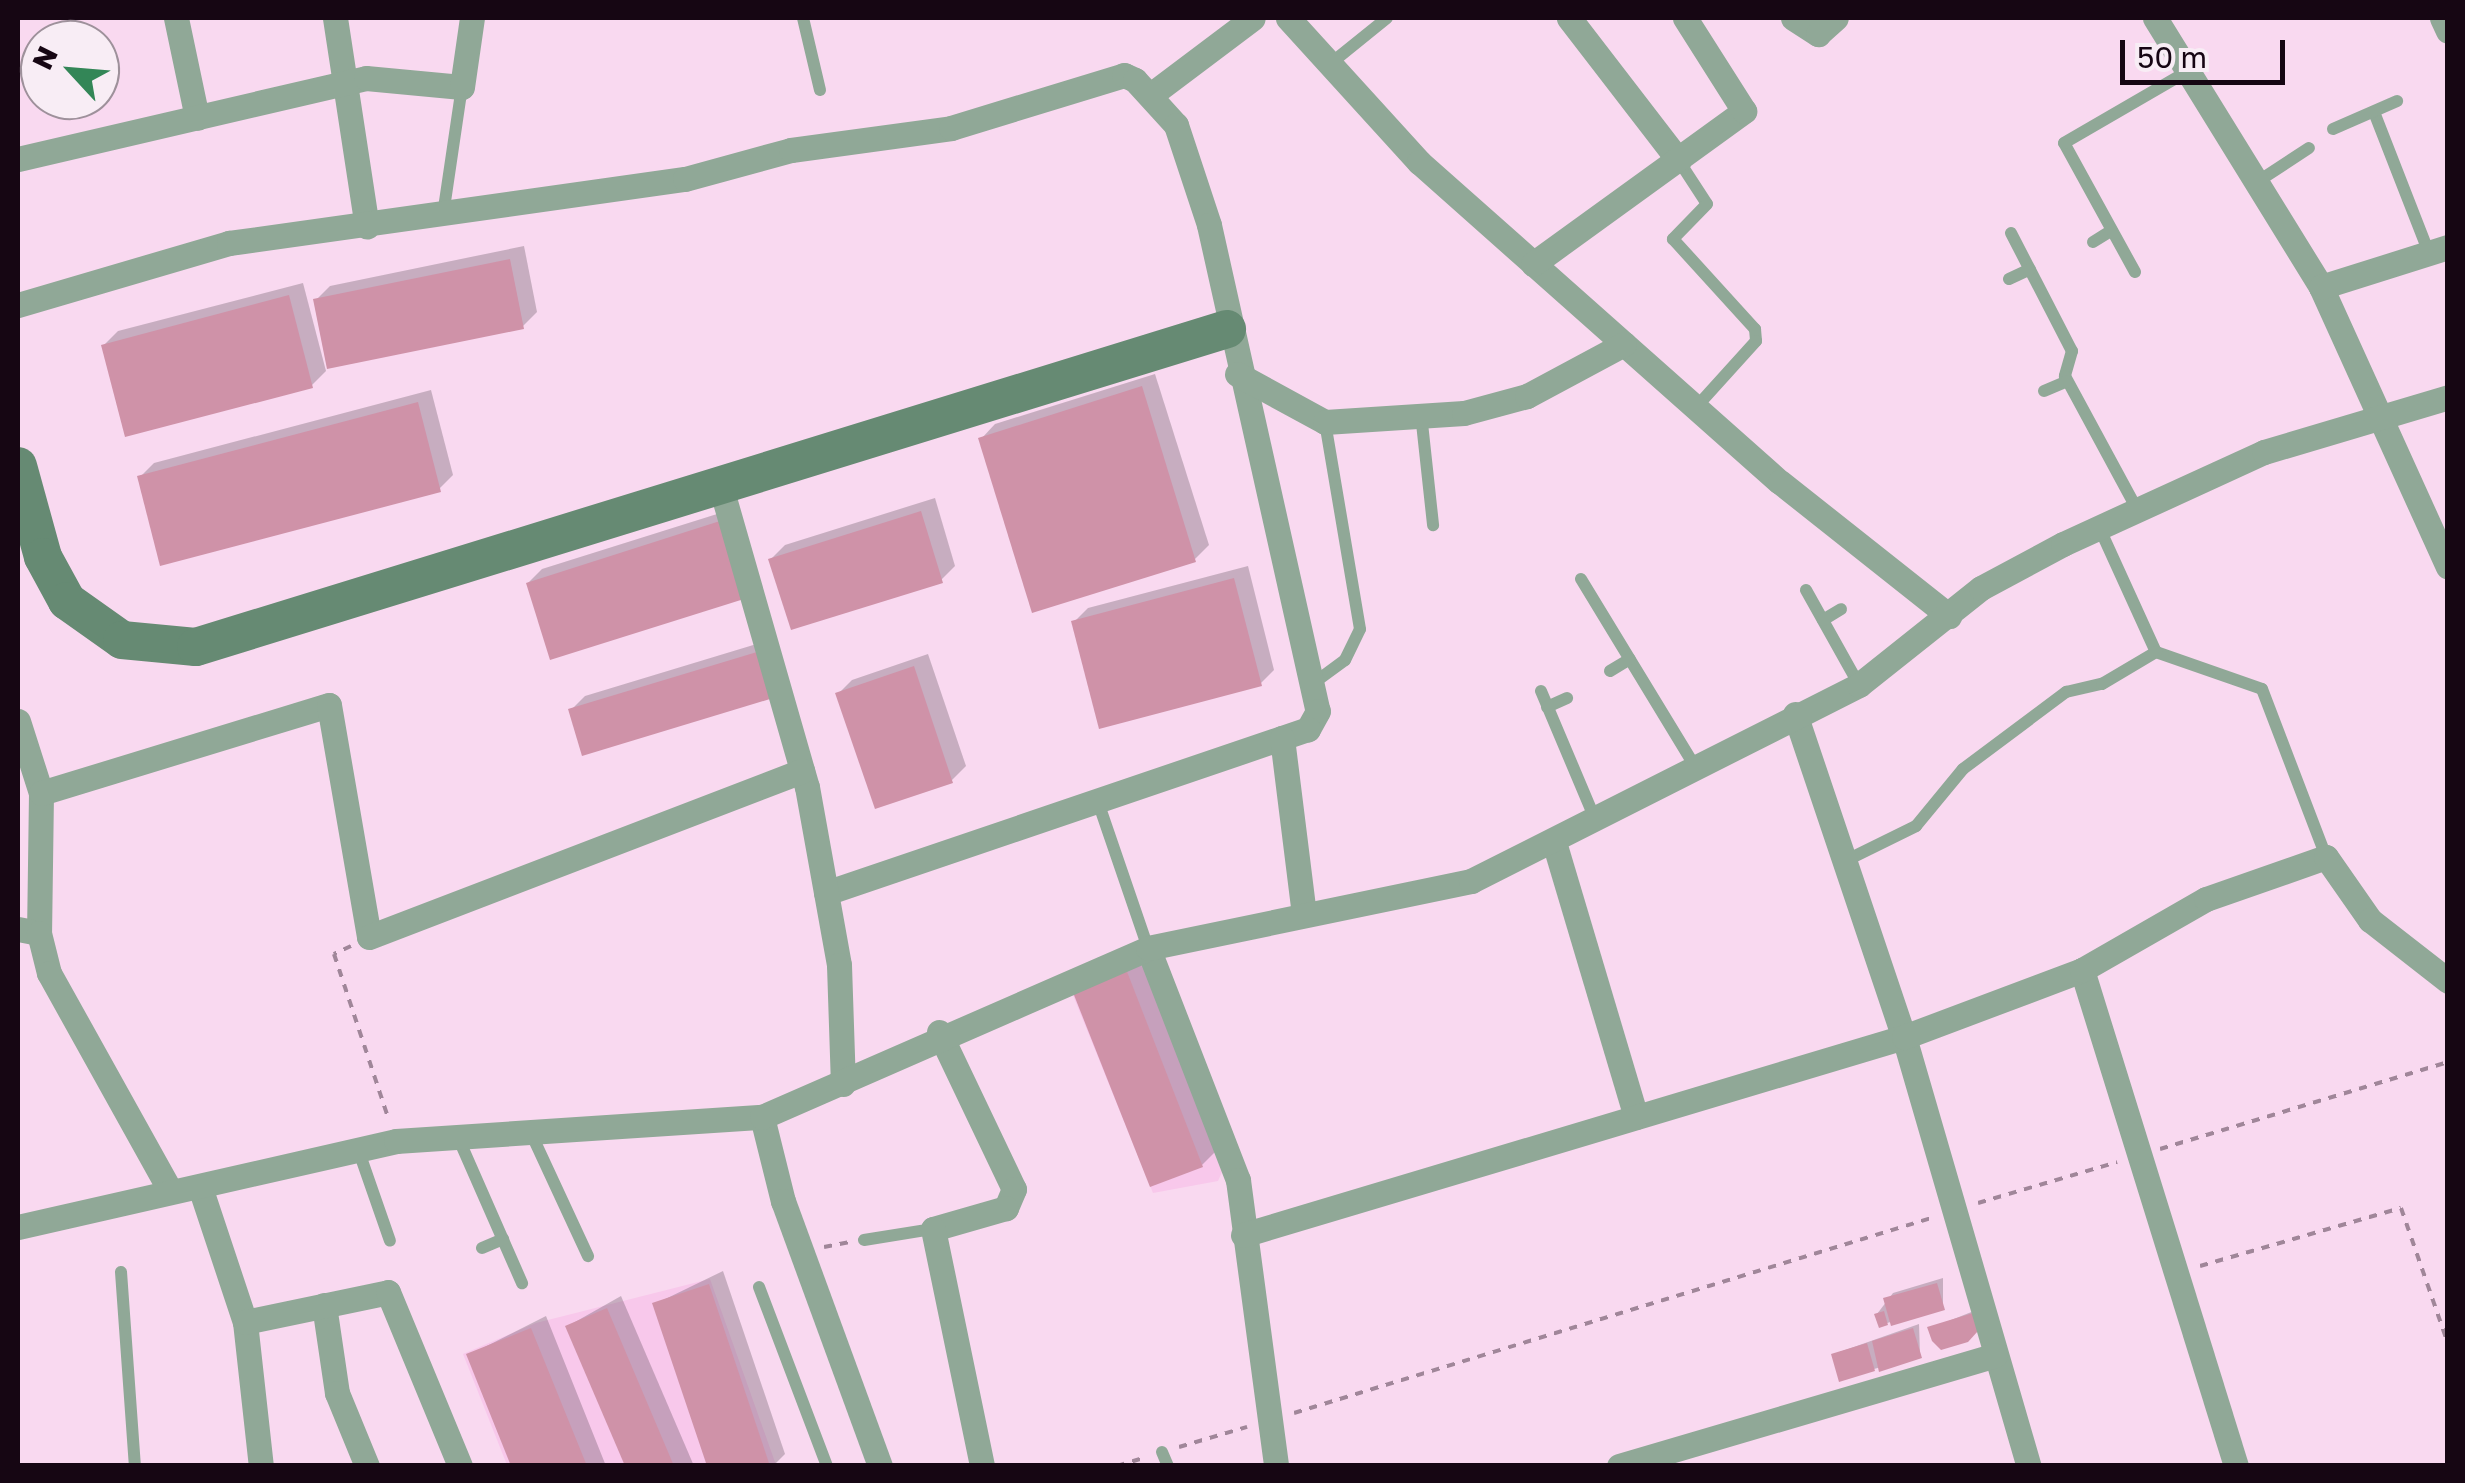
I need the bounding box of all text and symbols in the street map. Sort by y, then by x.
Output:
north arrow [20,20,120,120]
scale bar [2125,20,2290,82]
text: 50 m [2137,39,2207,75]
text: N [25,41,64,74]

